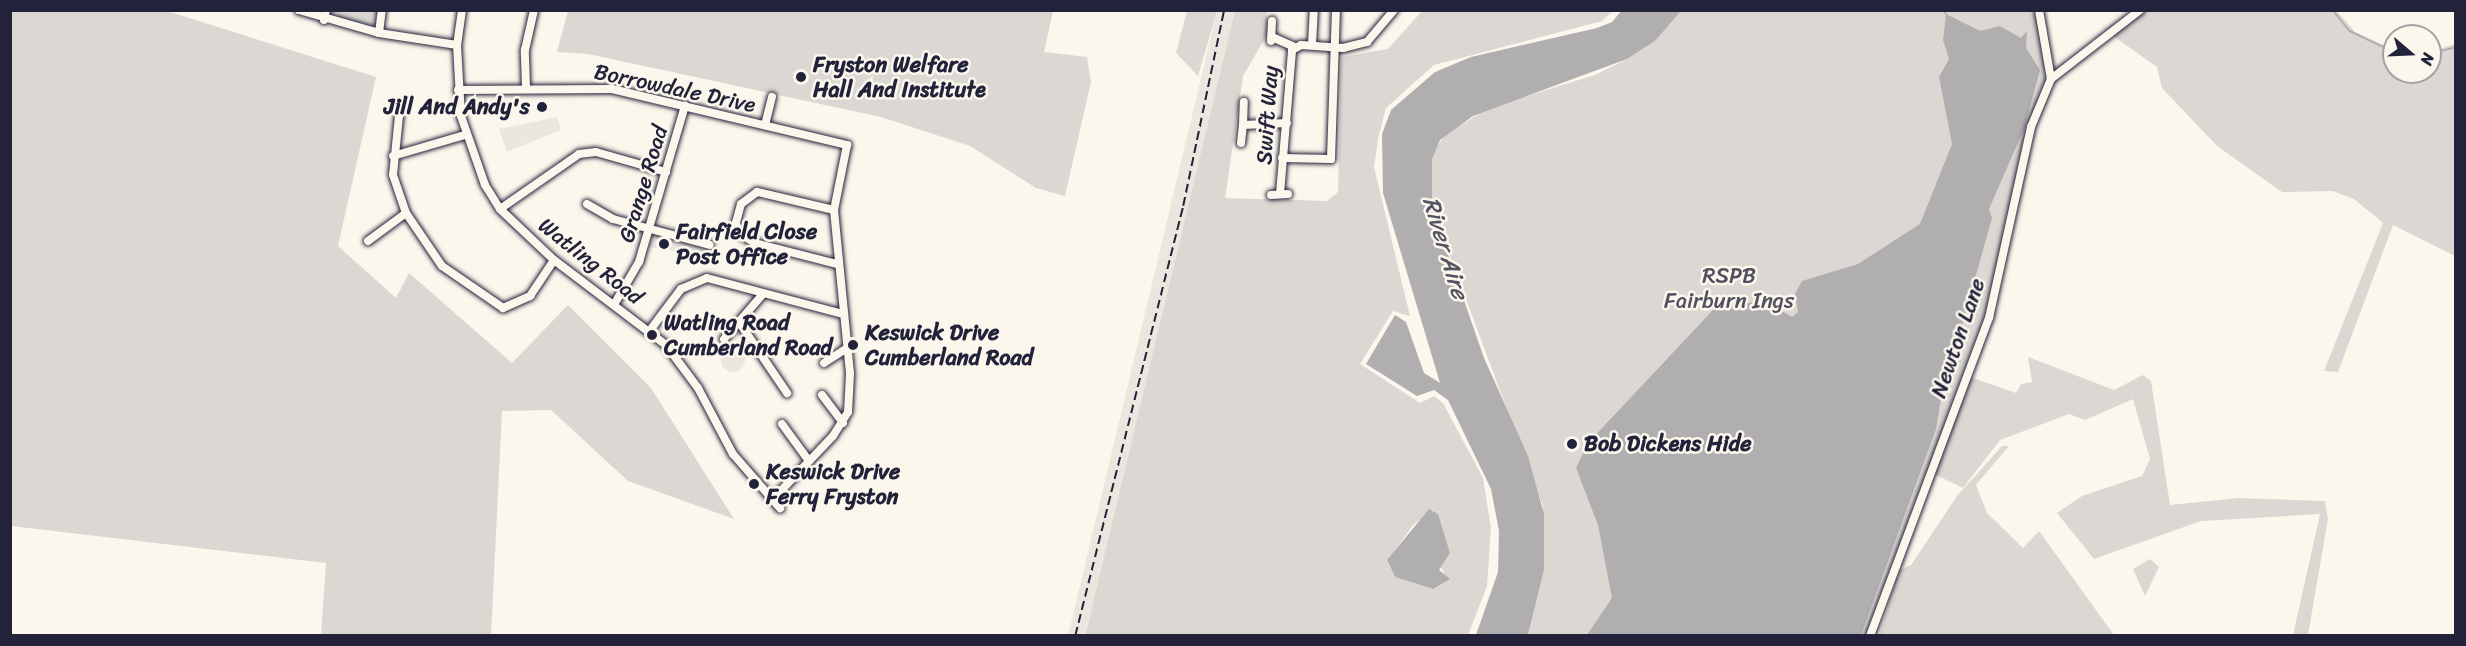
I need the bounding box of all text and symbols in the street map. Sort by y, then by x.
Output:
north arrow [2382,24,2442,84]
text: N [2412,49,2443,69]
place label: Fryston Welfare Hall And Institute [813,51,989,102]
street label: Borrowdale Drive [591,58,759,118]
street label: Swift Way [1250,65,1284,165]
marker: Fryston Welfare Hall And Institute [794,70,808,84]
place label: Jill And Andy's [384,94,530,120]
marker: Jill And Andy's [535,100,549,114]
street label: Grange Road [613,122,673,246]
water label: River Aire [1416,193,1474,303]
street label: Watling Road [533,212,649,310]
place label: Fairfield Close Post Office [676,218,817,270]
marker: Fairfield Close Post Office [657,237,671,251]
park label: RSPB Fairburn Ings [1665,262,1793,314]
street label: Newton Lane [1925,275,1991,401]
place label: Watling Road Cumberland Road [664,309,832,360]
place label: Keswick Drive Cumberland Road [865,319,1033,370]
marker: Watling Road Cumberland Road [645,328,659,342]
marker: Keswick Drive Cumberland Road [846,338,860,352]
place label: Bob Dickens Hide [1584,431,1752,457]
marker: Bob Dickens Hide [1565,437,1579,451]
place label: Keswick Drive Ferry Fryston [766,458,900,510]
marker: Keswick Drive Ferry Fryston [747,477,761,491]

